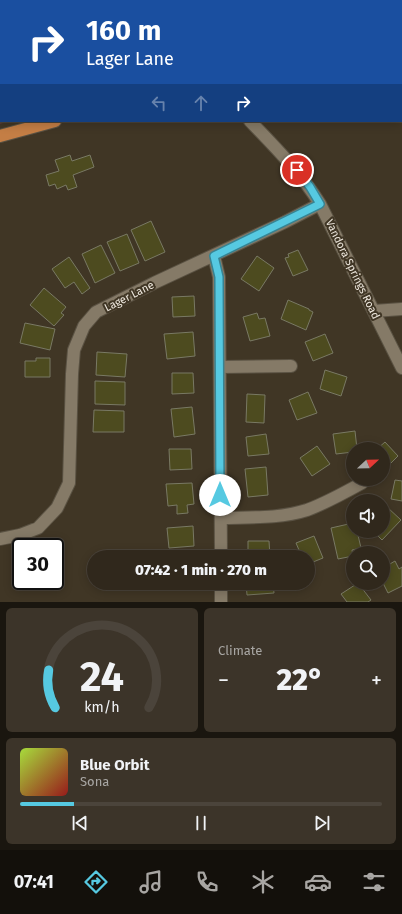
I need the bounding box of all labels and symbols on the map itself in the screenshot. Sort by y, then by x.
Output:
pin [280,153,314,187]
street label: Vandora Springs Road [323,217,382,321]
street label: Lager Lane [102,278,156,314]
north arrow [346,442,390,486]
position arrow [199,474,241,516]
speed limit sign: 30 [12,538,64,590]

